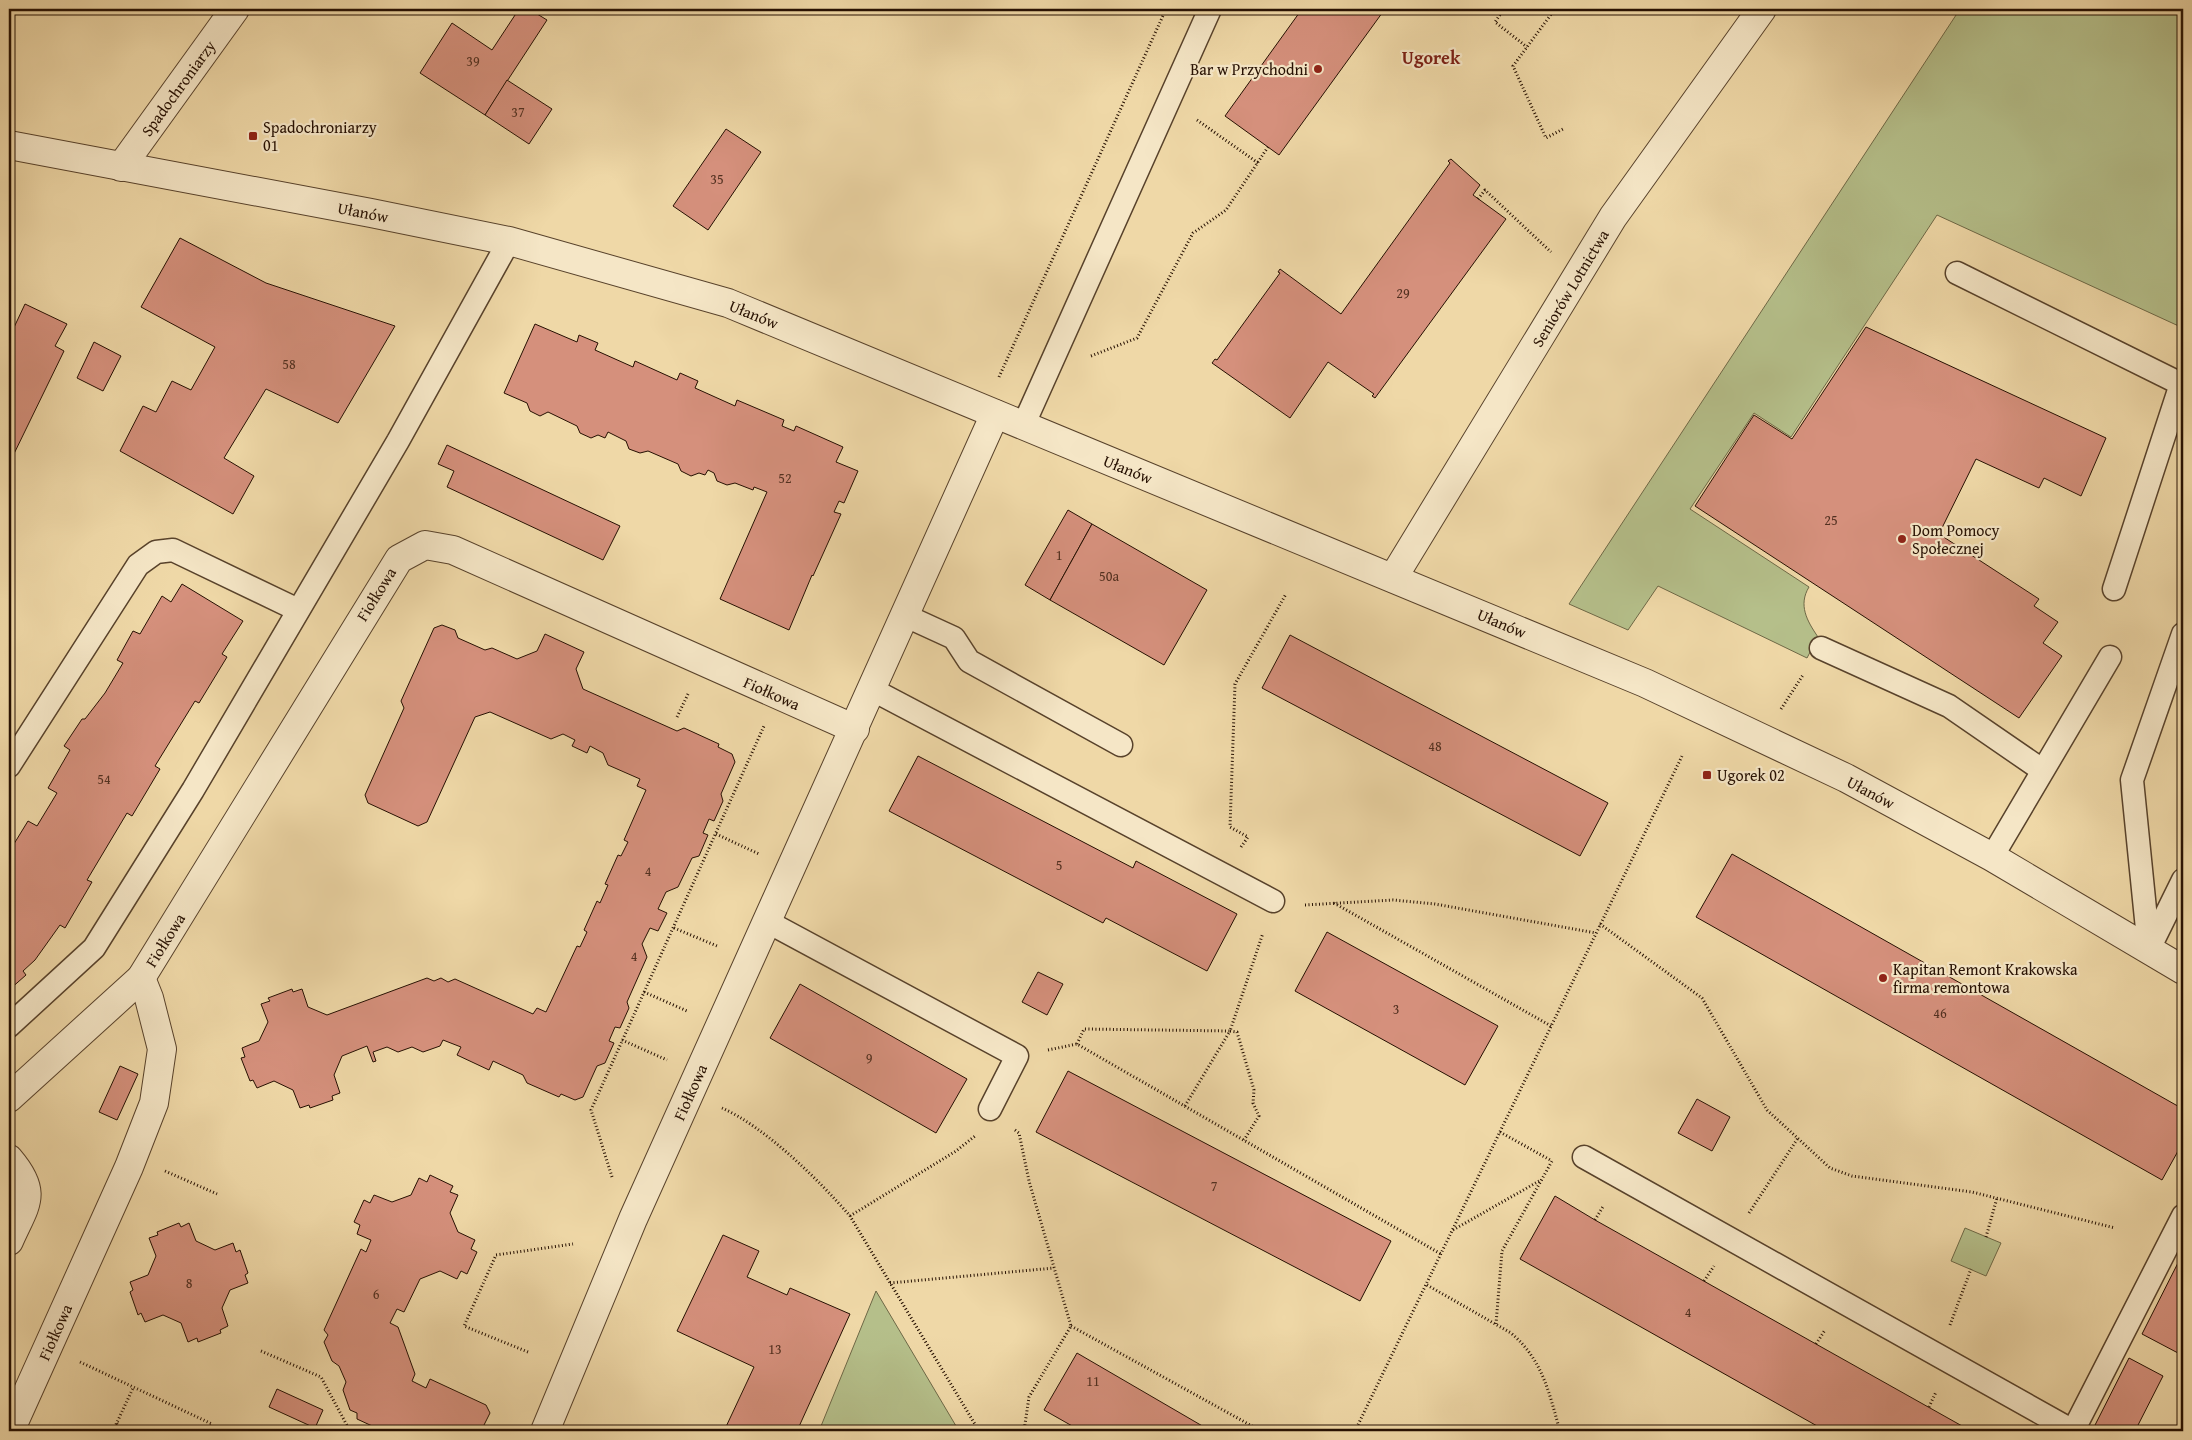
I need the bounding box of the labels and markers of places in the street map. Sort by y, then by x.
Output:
place label: Bar w Przychodni [1190,57,1309,81]
marker: Bar w Przychodni [1312,63,1324,75]
place label: Spadochroniarzy 01 [263,115,377,157]
marker: Spadochroniarzy 01 [247,130,259,142]
place label: Dom Pomocy Społecznej [1912,518,2000,560]
marker: Dom Pomocy Społecznej [1896,533,1908,545]
place label: Ugorek 02 [1717,763,1785,787]
marker: Ugorek 02 [1701,769,1713,781]
place label: Kapitan Remont Krakowska firma remontowa [1893,957,2078,999]
marker: Kapitan Remont Krakowska firma remontowa [1877,972,1889,984]

